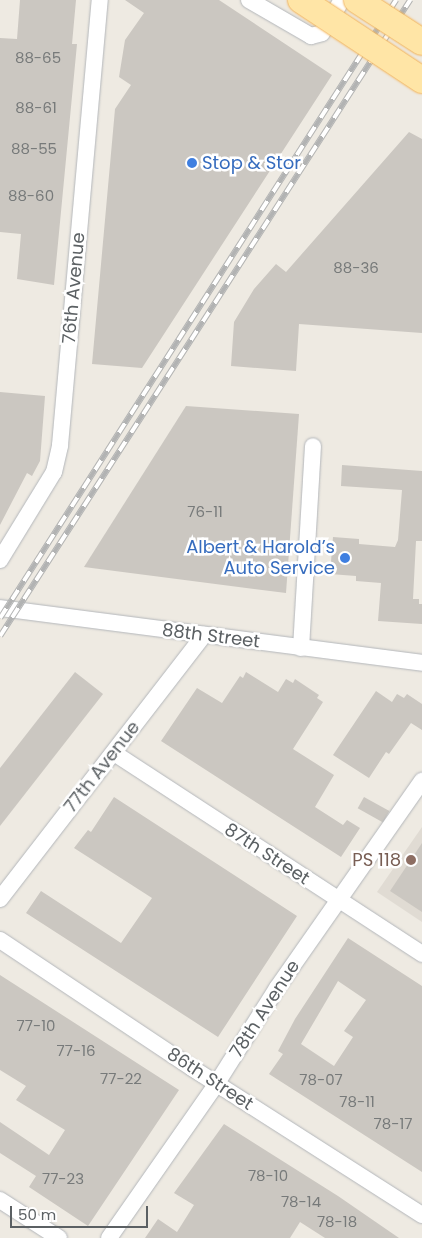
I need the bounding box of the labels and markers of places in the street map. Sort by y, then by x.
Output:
place label: Stop & Stor [202,152,301,174]
marker: Stop & Stor [186,157,198,169]
place label: Albert & Harold’s Auto Service [186,537,335,580]
marker: Albert & Harold’s Auto Service [339,552,351,564]
place label: PS 118 [352,849,401,871]
marker: PS 118 [405,854,417,866]

